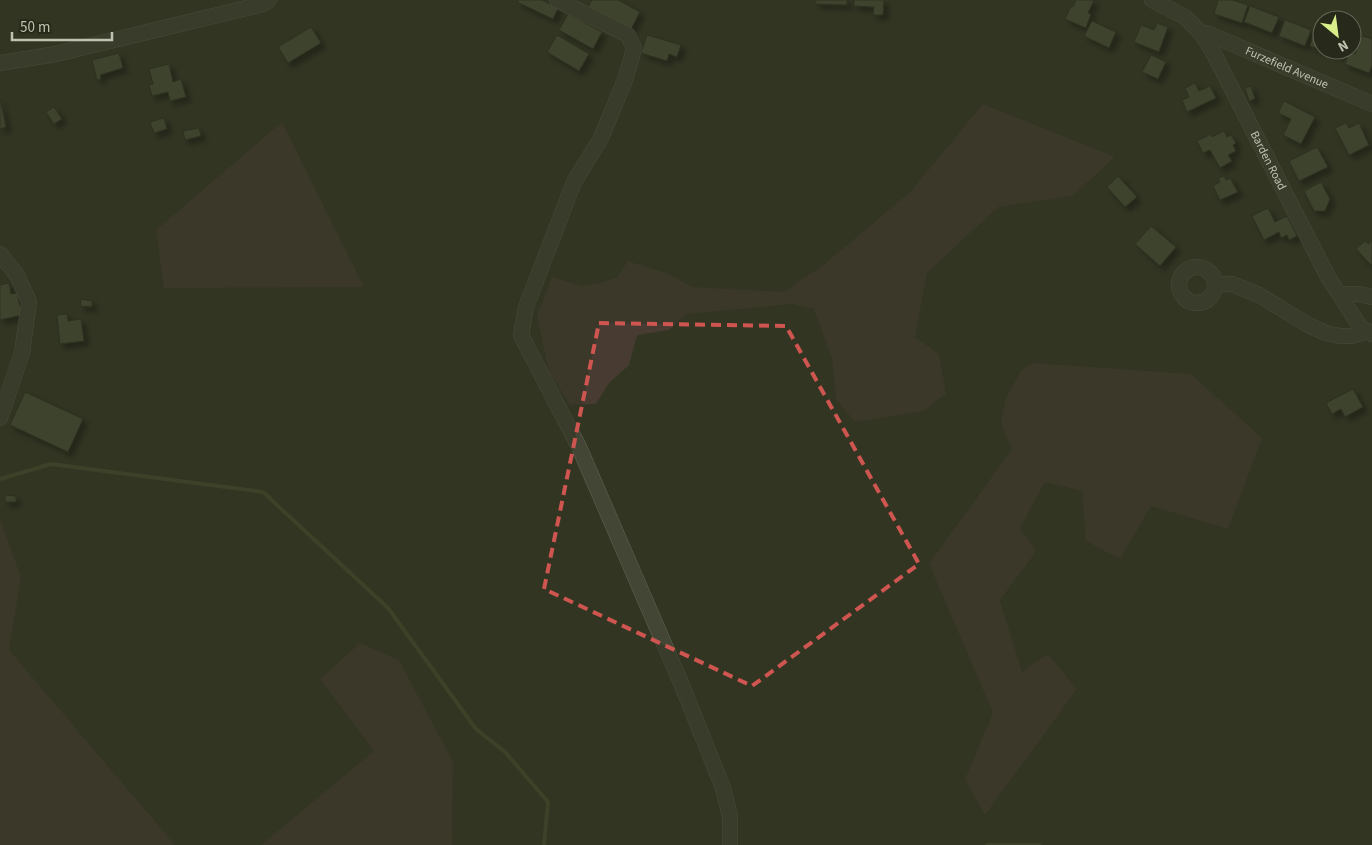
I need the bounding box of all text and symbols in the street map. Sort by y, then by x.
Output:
scale bar [12,10,112,42]
north arrow [1312,10,1362,60]
text: 50 m [20,17,50,38]
text: N [1334,34,1352,56]
street label: Furzefield Avenue [1243,43,1331,93]
street label: Barden Road [1246,128,1290,193]

